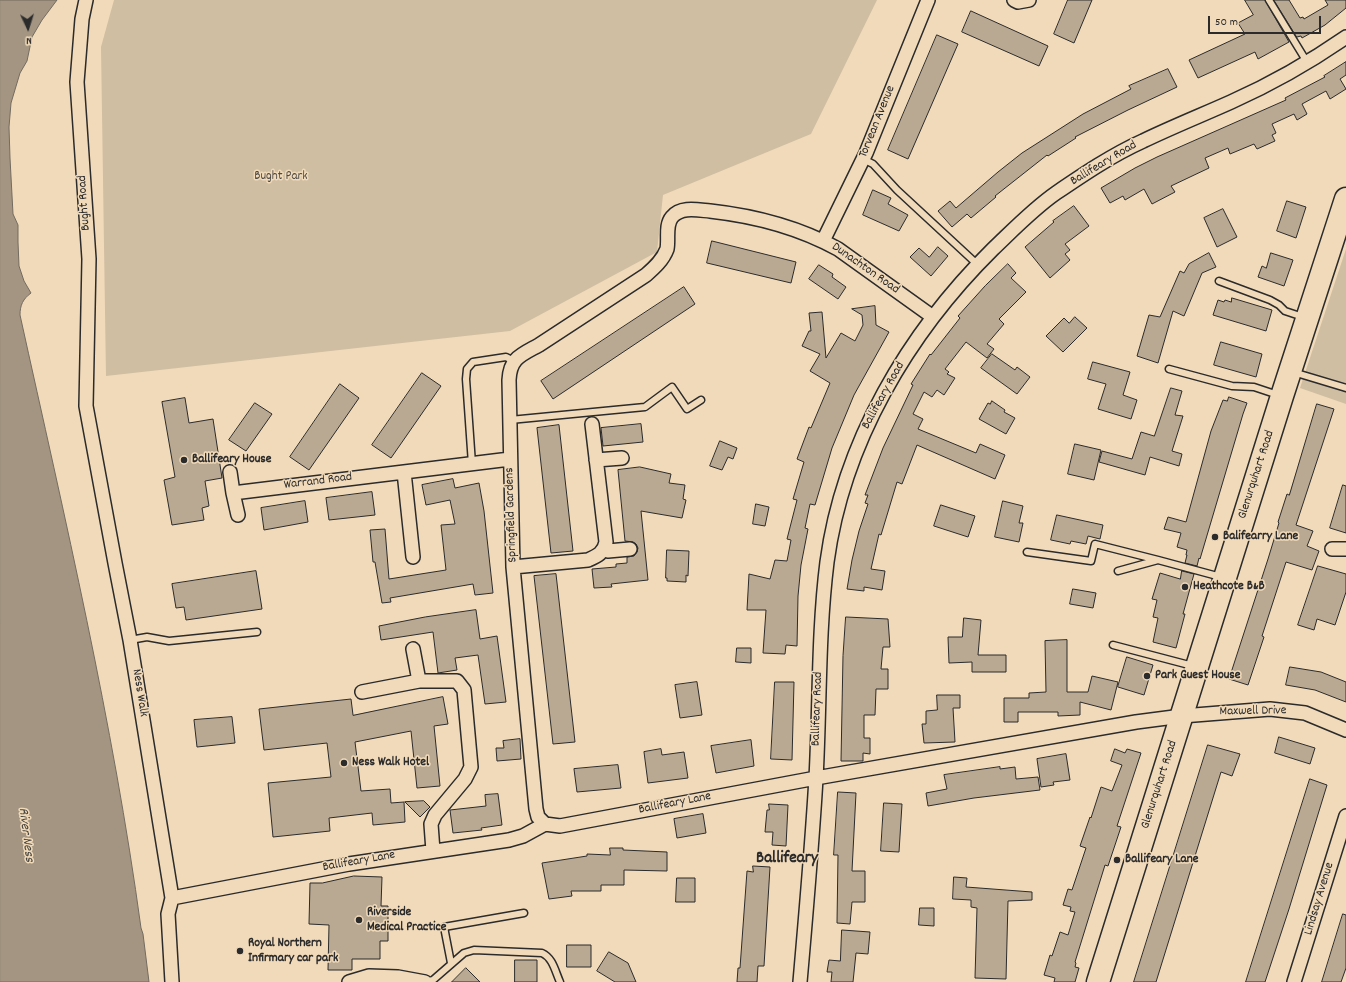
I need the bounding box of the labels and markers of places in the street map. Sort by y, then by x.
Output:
place label: Ballifeary House [192,452,272,468]
marker: Ballifeary House [179,455,189,465]
place label: Balifearry Lane [1223,529,1298,545]
marker: Balifearry Lane [1210,532,1220,542]
place label: Heathcote B&B [1193,579,1265,595]
marker: Heathcote B&B [1180,582,1190,592]
place label: Park Guest House [1155,668,1241,684]
marker: Park Guest House [1142,671,1152,681]
place label: Ness Walk Hotel [352,755,429,771]
marker: Ness Walk Hotel [339,758,349,768]
place label: Ballifeary Lane [1125,852,1198,868]
marker: Ballifeary Lane [1112,855,1122,865]
place label: Riverside Medical Practice [367,905,446,936]
marker: Riverside Medical Practice [354,915,364,925]
place label: Royal Northern Infirmary car park [248,936,338,967]
marker: Royal Northern Infirmary car park [235,946,245,956]

